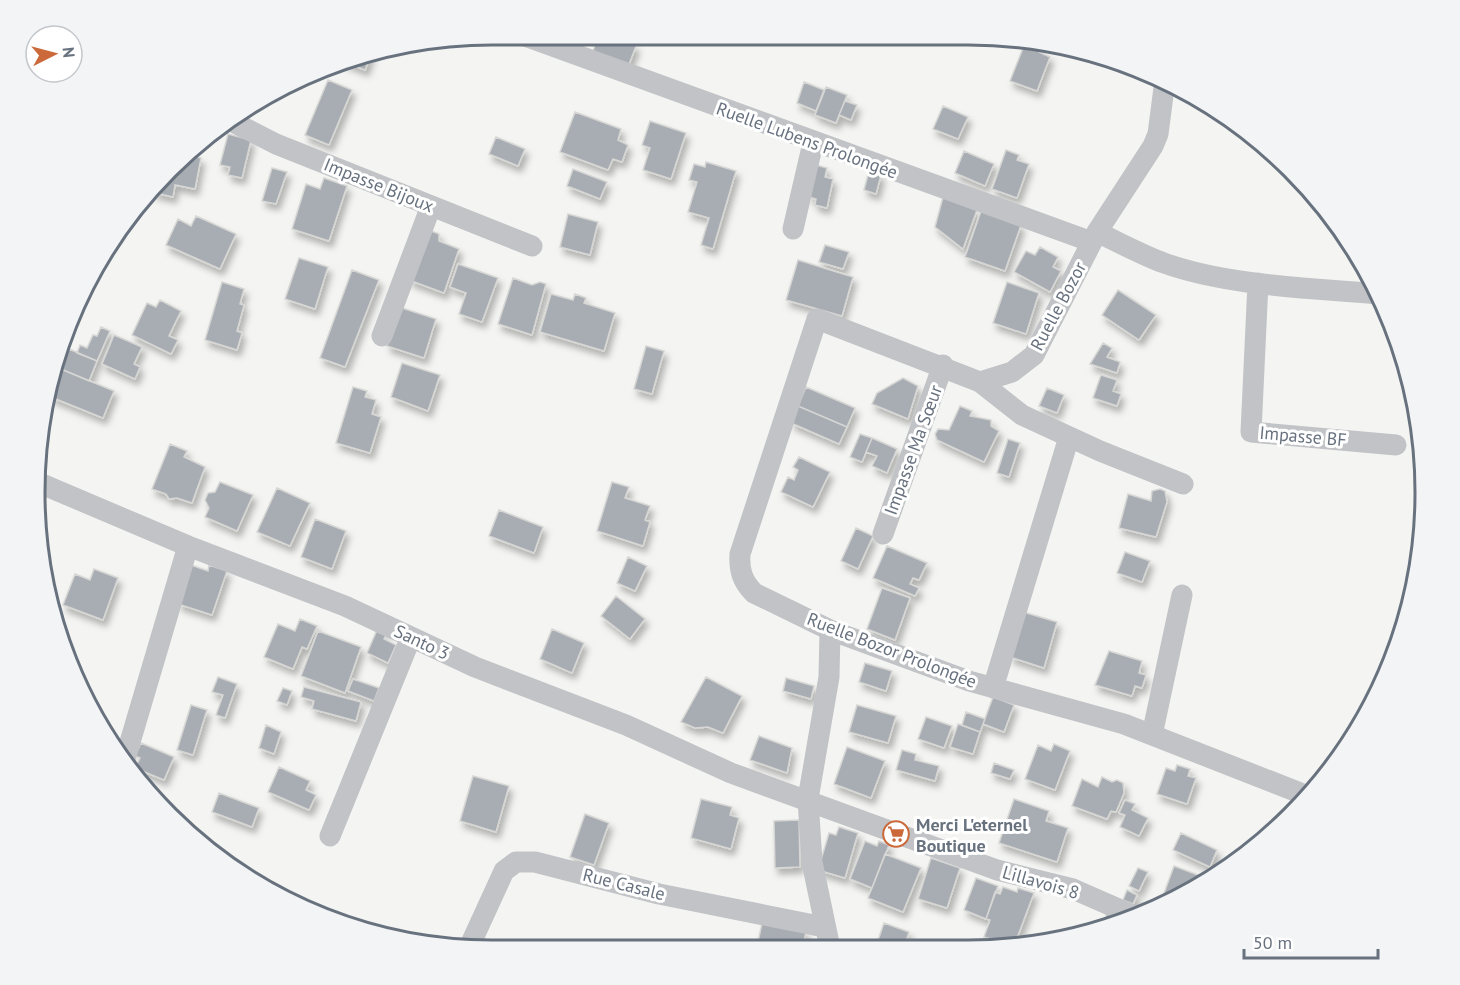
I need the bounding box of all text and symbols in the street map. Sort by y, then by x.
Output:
north arrow [24,24,84,84]
text: N [58,46,79,59]
street label: Ruelle Lubens Prolongée [713,96,901,184]
street label: Impasse Bijoux [321,153,437,217]
street label: Ruelle Bozor [1025,258,1091,354]
street label: Impasse Ma Sœur [879,382,947,518]
street label: Impasse BF [1258,421,1348,451]
street label: Ruelle Bozor Prolongée [804,607,980,693]
street label: Santo 3 [391,619,453,665]
place label: Merci L'eternel Boutique [916,813,1028,857]
supermarket icon: Merci L'eternel Boutique [881,819,911,849]
street label: Lillavois 8 [1000,860,1082,904]
street label: Rue Casale [580,863,668,905]
scale bar [1244,922,1378,960]
text: 50 m [1253,931,1292,954]

